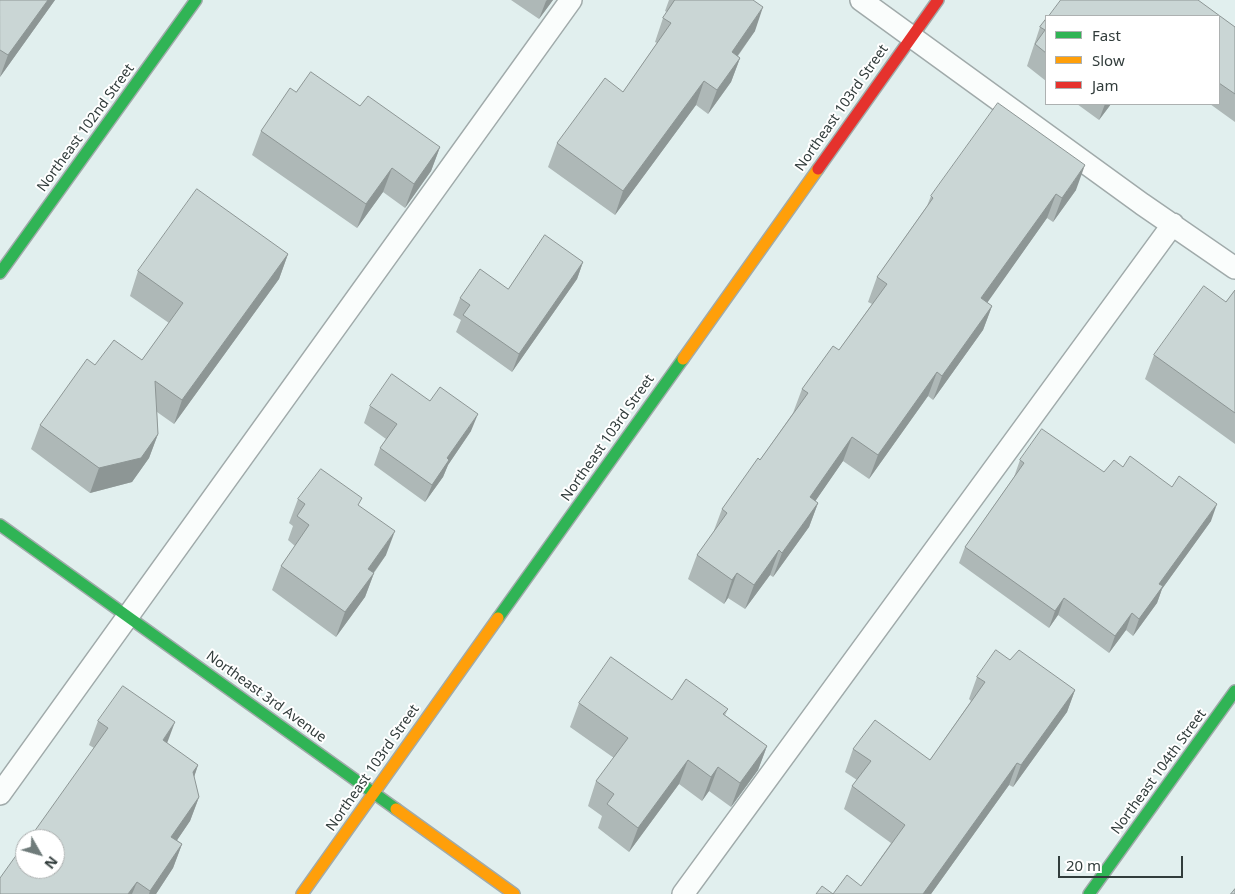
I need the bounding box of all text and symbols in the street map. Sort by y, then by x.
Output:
legend [1045,15,1220,105]
text: Fast [1092,25,1121,45]
street label: Northeast 103rd Street [792,41,892,175]
text: Slow [1092,50,1125,70]
street label: Northeast 102nd Street [34,61,138,195]
text: Jam [1092,75,1119,95]
street label: Northeast 103rd Street [558,371,658,505]
street label: Northeast 3rd Avenue [203,648,329,746]
street label: Northeast 103rd Street [323,701,423,835]
street label: Northeast 104th Street [1108,706,1210,838]
north arrow [15,829,65,879]
scale bar [1060,846,1185,878]
text: N [40,853,62,873]
text: 20 m [1066,855,1101,875]

